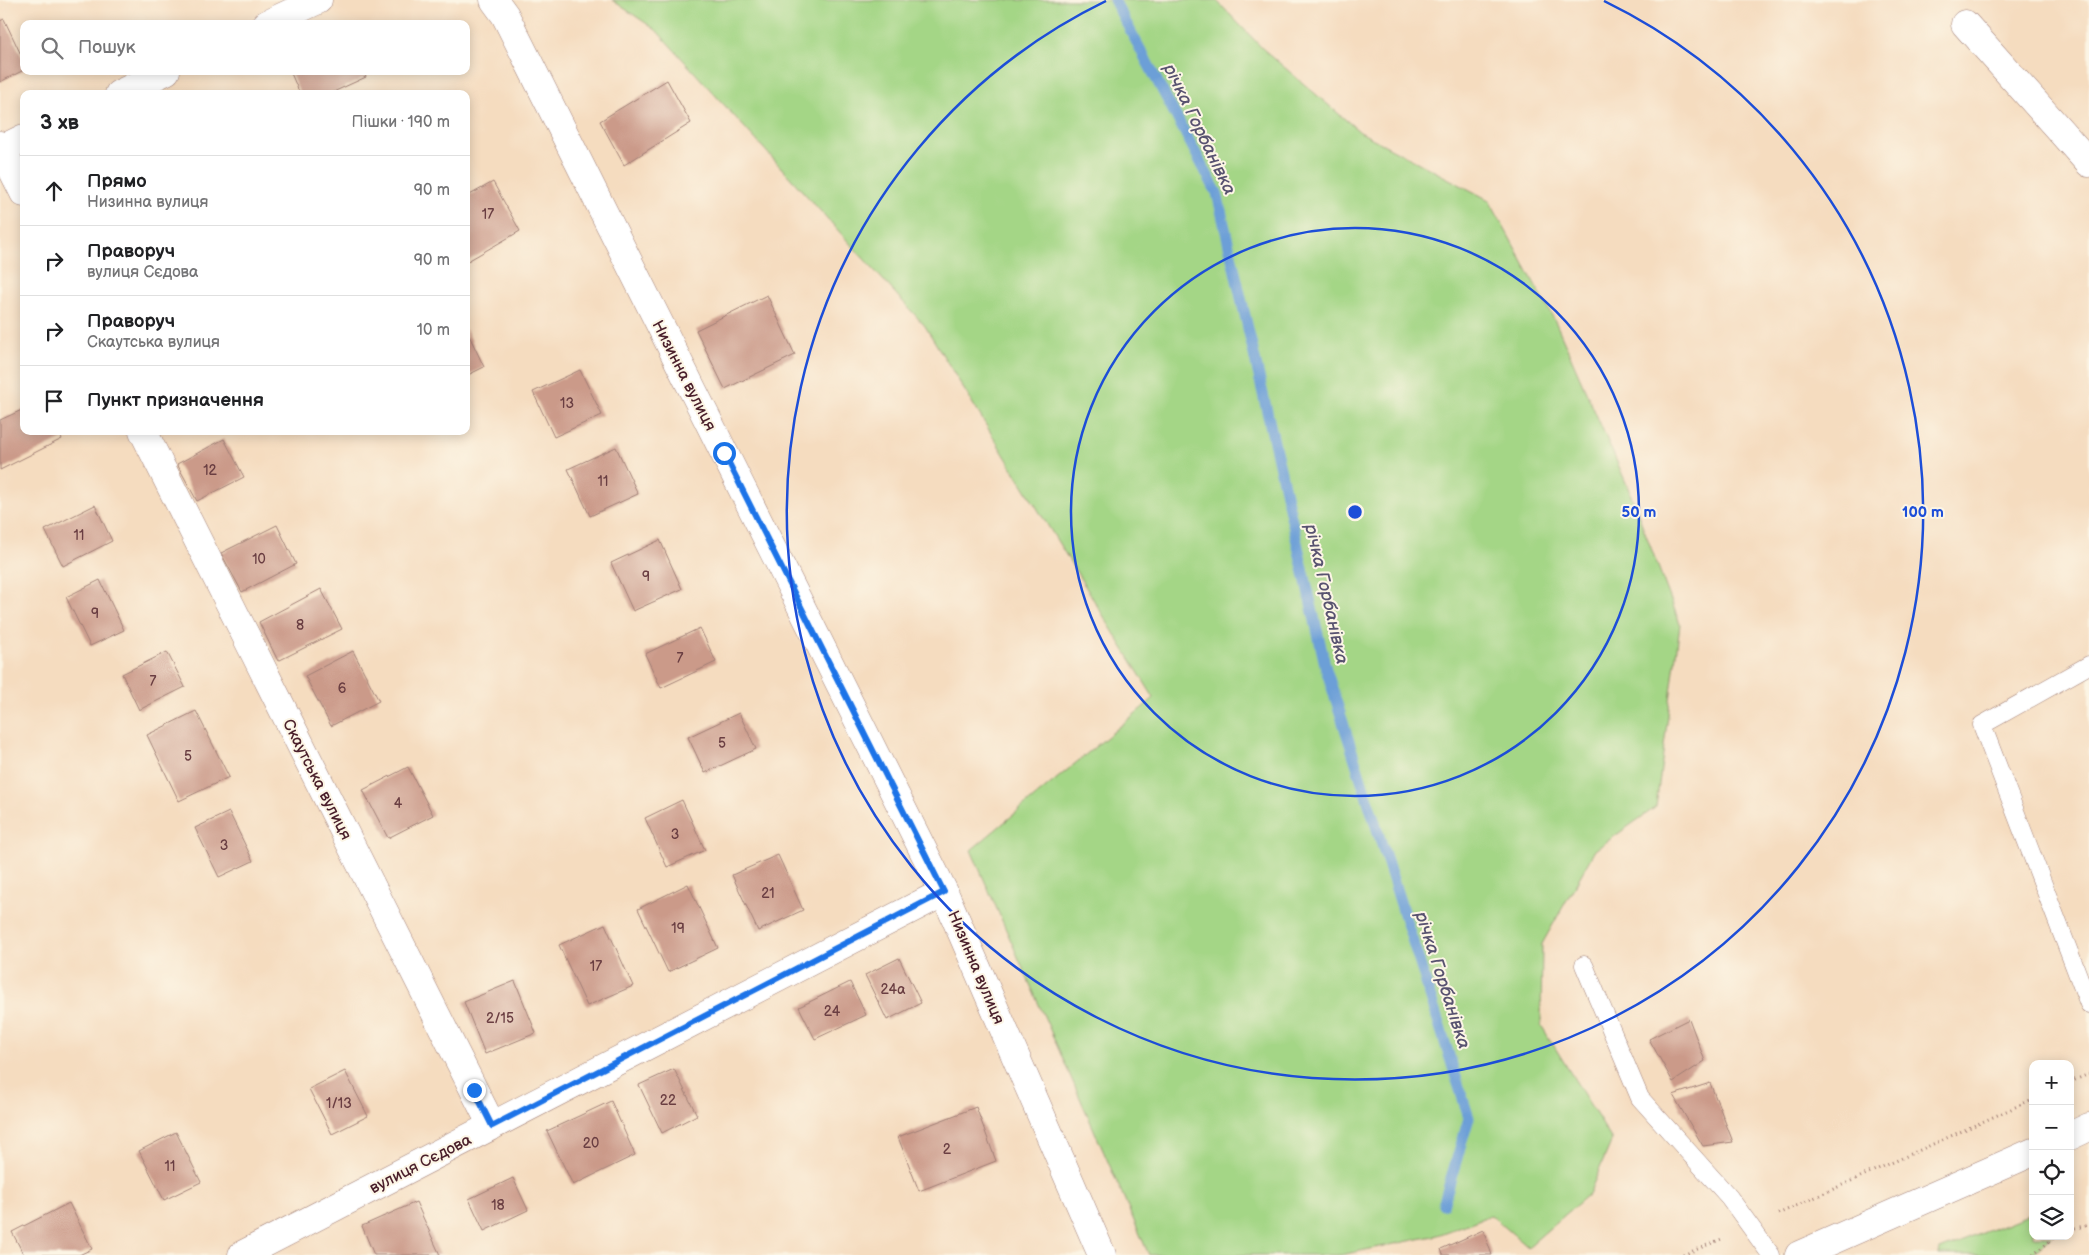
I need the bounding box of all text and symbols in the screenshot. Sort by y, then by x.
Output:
search box [20,20,470,75]
icon: search [38,34,66,62]
text: Пошук [78,36,136,59]
water label: річка Горбанівка [1158,59,1240,198]
text: 3 хв [40,110,79,135]
text: Пішки · 190 m [351,113,450,132]
text: Прямо [87,170,147,193]
icon: ahead [40,177,68,205]
text: 90 m [414,181,450,200]
text: Низинна вулиця [87,193,208,212]
house number: 17 [482,206,494,223]
text: Праворуч [87,240,175,263]
icon: right [40,247,68,275]
text: 90 m [414,251,450,270]
text: вулиця Сєдова [87,263,198,282]
text: Праворуч [87,310,175,333]
icon: right [40,317,68,345]
street label: Низинна вулиця [648,317,720,434]
text: 10 m [417,321,450,340]
text: Скаутська вулиця [87,333,220,352]
icon: arrive [40,387,68,415]
text: Пункт призначення [87,389,264,412]
house number: 13 [560,395,574,412]
route start [713,442,736,465]
house number: 12 [203,462,218,479]
house number: 11 [598,473,608,490]
centre of rings [1346,503,1364,521]
text: 50 m [1622,503,1657,522]
text: 100 m [1902,503,1944,522]
water label: річка Горбанівка [1300,521,1353,666]
house number: 11 [74,527,84,544]
house number: 10 [252,551,266,568]
house number: 9 [642,568,650,585]
house number: 9 [91,605,99,622]
house number: 8 [296,617,304,634]
house number: 7 [677,650,684,667]
house number: 7 [150,673,157,690]
house number: 6 [338,680,347,697]
street label: Скаутська вулиця [278,716,355,843]
house number: 5 [718,735,726,752]
house number: 5 [184,748,192,765]
house number: 4 [394,795,403,812]
house number: 3 [671,826,679,843]
house number: 3 [220,837,228,854]
house number: 21 [761,885,775,902]
street label: Низинна вулиця [943,908,1008,1027]
water label: річка Горбанівка [1410,908,1475,1052]
house number: 19 [671,920,685,937]
house number: 17 [590,958,602,975]
house number: 24а [881,981,906,998]
house number: 24 [824,1003,841,1020]
house number: 2/15 [486,1010,514,1027]
map controls [2029,1060,2074,1240]
button: + [2029,1060,2074,1105]
route end [463,1079,486,1102]
house number: 22 [660,1092,677,1109]
house number: 1/13 [326,1095,352,1112]
button: − [2029,1105,2074,1150]
street label: вулиця Сєдова [367,1130,475,1198]
house number: 20 [583,1135,599,1152]
house number: 2 [943,1141,952,1158]
button: locate [2029,1150,2074,1195]
house number: 11 [165,1158,175,1175]
button: layers [2029,1195,2074,1240]
house number: 18 [491,1197,505,1214]

